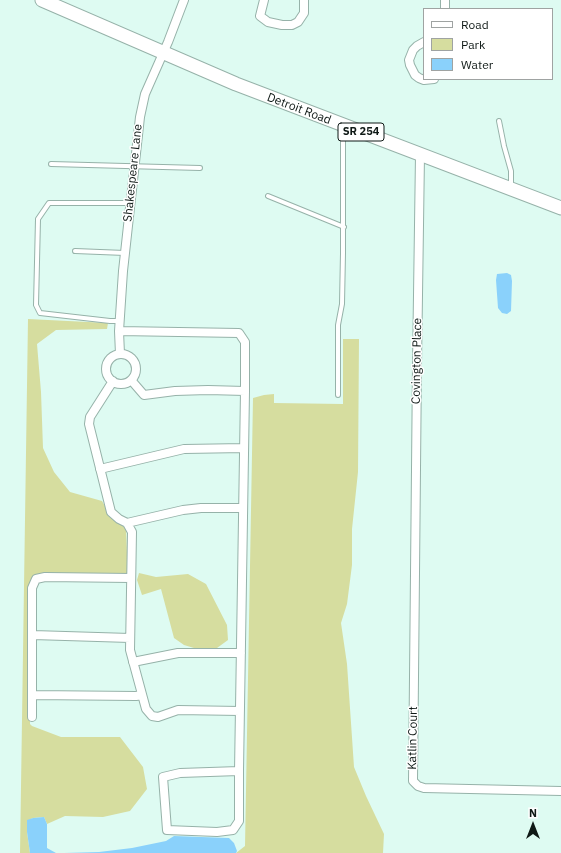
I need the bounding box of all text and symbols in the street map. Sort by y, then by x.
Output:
legend [423,8,553,80]
text: Road [461,17,489,32]
text: Park [461,37,485,52]
text: Water [461,57,493,72]
street label: Detroit Road [265,90,333,128]
street label: Shakespeare Lane [121,123,145,223]
road number: SR 254 [338,123,384,141]
street label: Covington Place [409,318,425,404]
street label: Katlin Court [405,706,421,770]
north arrow [513,805,553,845]
text: N [529,806,537,820]

